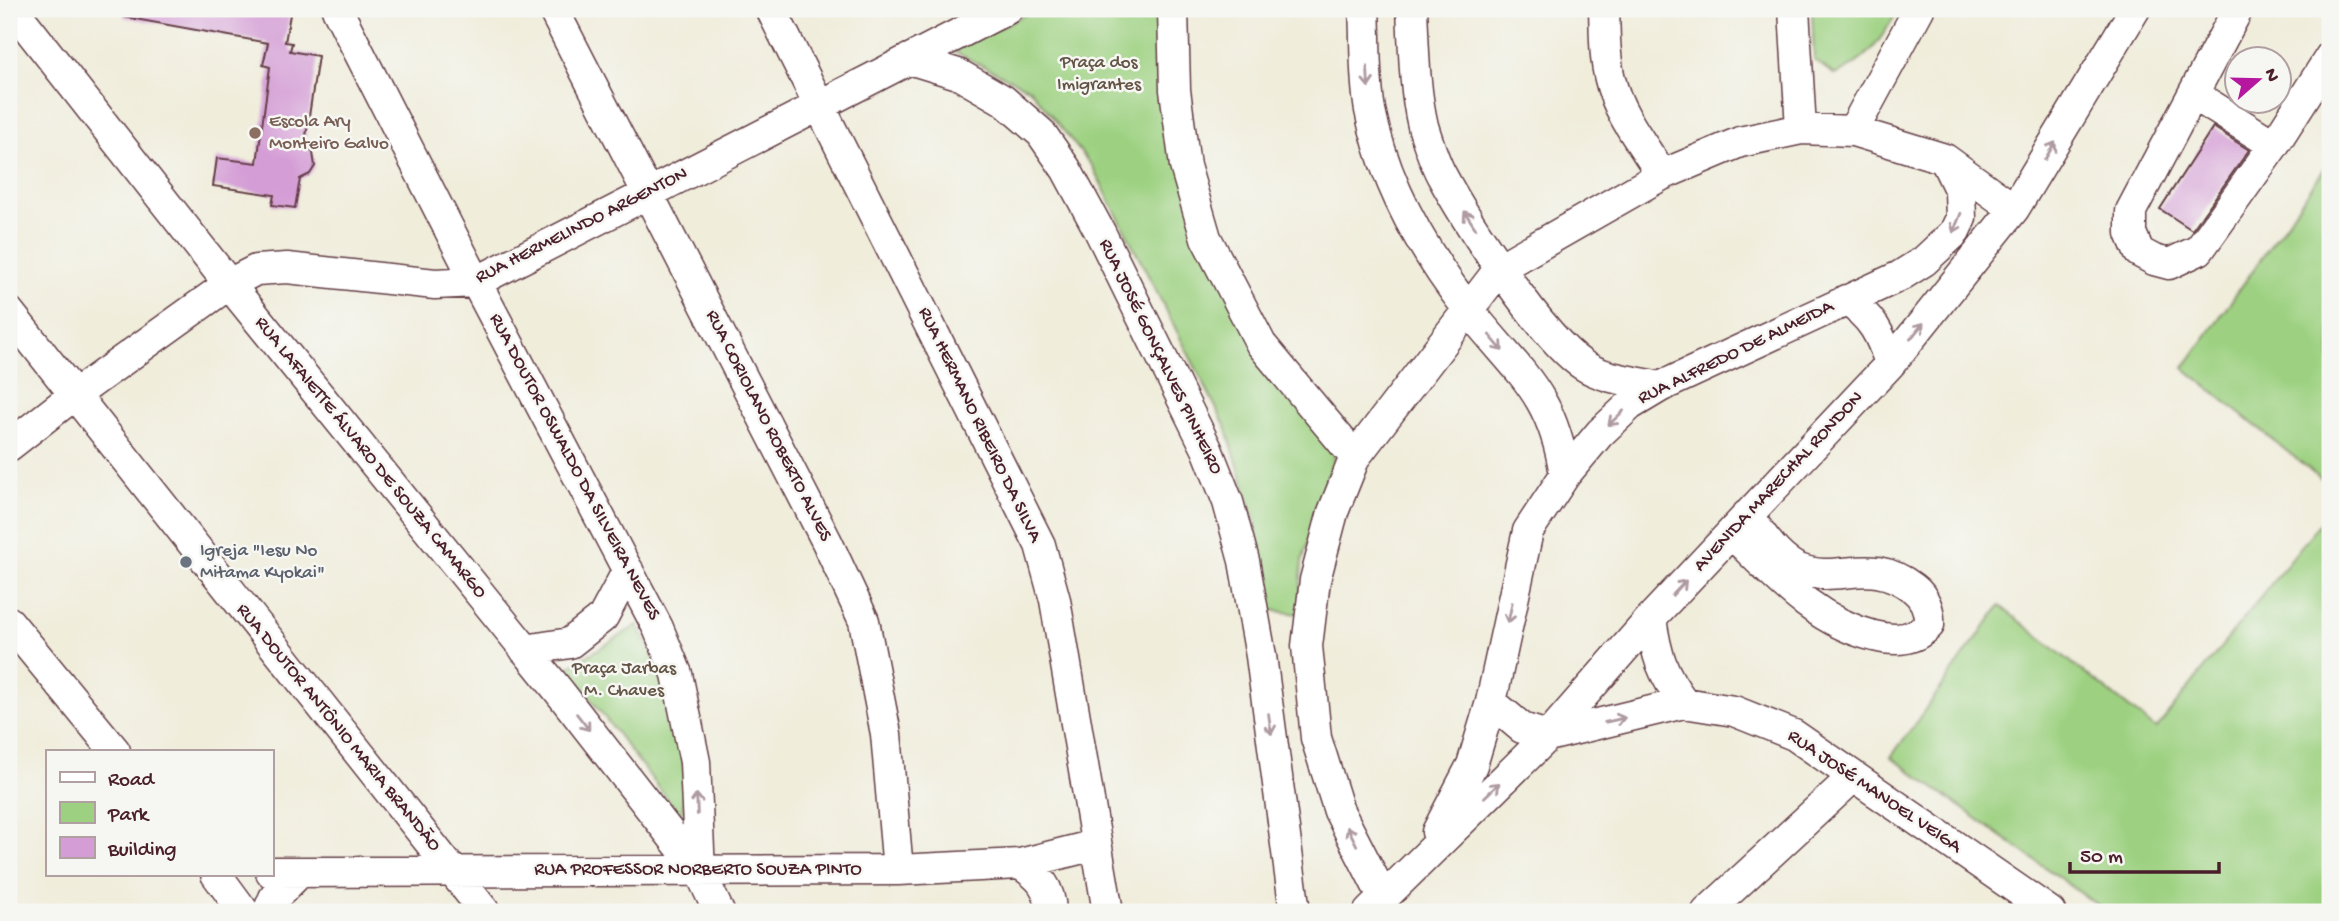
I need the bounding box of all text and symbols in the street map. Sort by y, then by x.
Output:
north arrow [2224,46,2294,116]
park label: Praça dos Imigrantes [1057,52,1142,97]
one-way arrow [1362,65,1375,88]
text: N [2258,66,2284,85]
place label: Escola Ary Monteiro Galvo [269,111,389,156]
marker: Escola Ary Monteiro Galvo [247,125,263,141]
one-way arrow [2043,141,2057,161]
street label: RUA HERMELINDO ARGENTON [472,162,692,290]
one-way arrow [1463,211,1477,231]
one-way arrow [1950,211,1963,233]
street label: RUA JOSÉ GONÇALVES PINHEIRO [1093,235,1227,479]
street label: RUA ALFREDO DE ALMEIDA [1634,295,1839,410]
street label: RUA HERMANO RIBEIRO DA SILVA [912,304,1047,548]
street label: RUA CORIOLANO ROBERTO ALVES [700,307,837,546]
street label: RUA DOUTOR OSWALDO DA SILVEIRA NEVES [483,310,665,624]
street label: RUA LAFAIETTE ÁLVARO DE SOUZA CAMARGO [249,312,491,604]
one-way arrow [1909,322,1925,340]
one-way arrow [1488,333,1504,351]
street label: AVENIDA MARECHAL RONDON [1689,387,1869,577]
one-way arrow [1608,410,1625,427]
place label: Igreja "Iesu No Mitama Kyokai" [200,540,325,585]
marker: Igreja "Iesu No Mitama Kyokai" [178,554,194,570]
one-way arrow [1671,580,1688,597]
street label: RUA DOUTOR ANTÔNIO MARIA BRANDÃO [231,599,446,857]
one-way arrow [1503,601,1517,624]
park label: Praça Jarbas M. Chaves [571,658,677,703]
one-way arrow [1263,712,1276,735]
one-way arrow [576,713,591,731]
one-way arrow [1603,713,1626,726]
street label: RUA JOSÉ MANOEL VEIGA [1783,725,1967,860]
legend [46,750,273,876]
text: Road [108,769,156,794]
one-way arrow [1483,782,1500,799]
one-way arrow [690,793,703,816]
text: Park [107,804,151,829]
one-way arrow [1345,826,1359,847]
scale bar [2070,830,2218,874]
text: Building [107,839,177,864]
text: 50 m [2080,846,2123,871]
street label: RUA PROFESSOR NORBERTO SOUZA PINTO [534,859,862,882]

